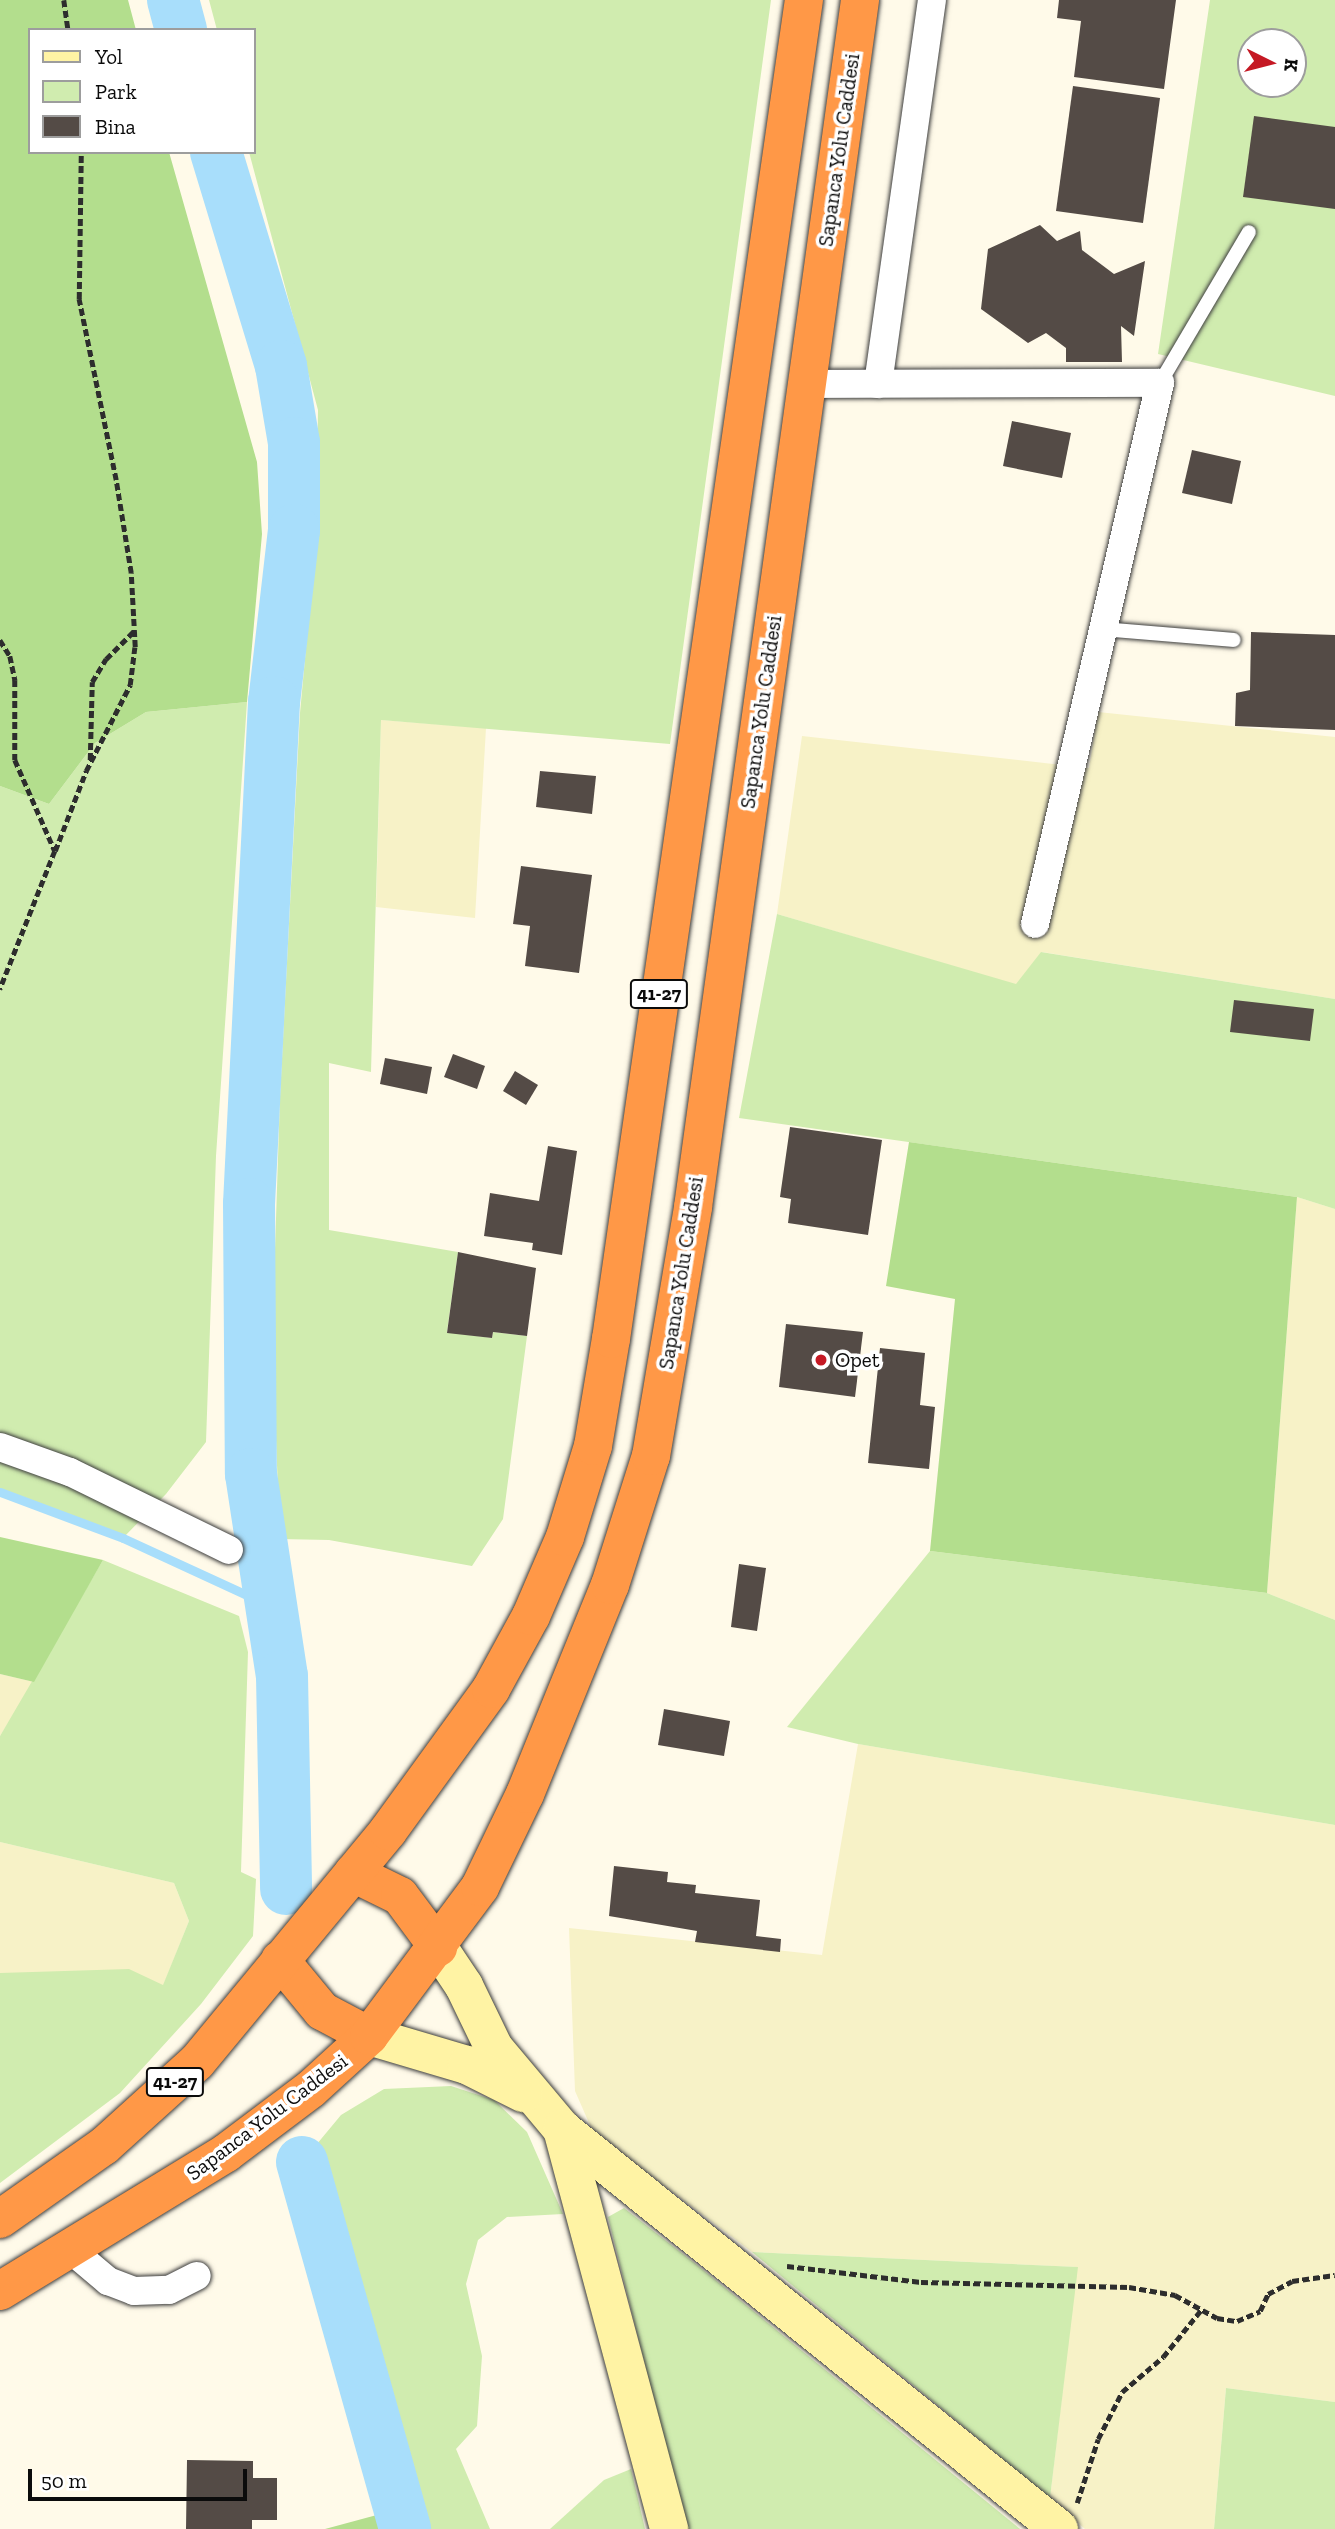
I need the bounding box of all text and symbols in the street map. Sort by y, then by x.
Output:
legend [28,28,256,154]
north arrow [1237,28,1307,98]
text: Yol [95,44,123,69]
street label: Sapanca Yolu Caddesi [813,51,865,249]
text: K [1279,57,1303,73]
text: Park [95,79,137,104]
text: Bina [95,114,136,139]
street label: Sapanca Yolu Caddesi [735,613,787,811]
road number: 41-27 [629,978,689,1010]
street label: Sapanca Yolu Caddesi [653,1174,709,1372]
place label: Opet [835,1347,880,1373]
marker: Opet [813,1352,829,1368]
street label: Sapanca Yolu Caddesi [181,2048,353,2186]
road number: 41-27 [145,2066,205,2098]
scale bar [32,2456,250,2500]
text: 50 m [41,2468,87,2493]

